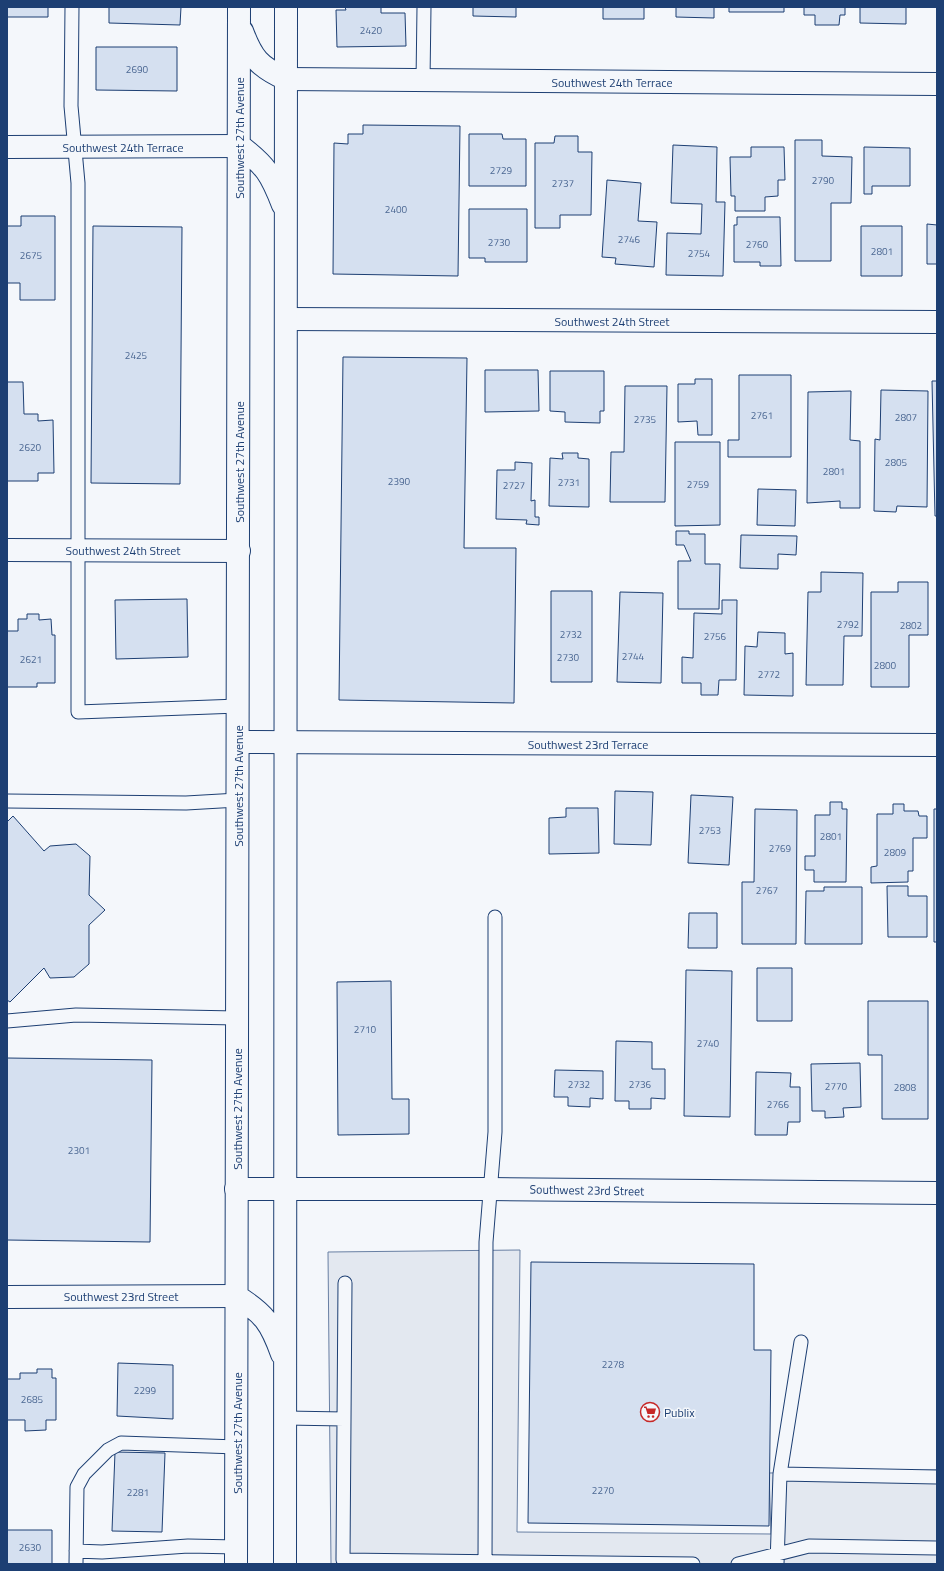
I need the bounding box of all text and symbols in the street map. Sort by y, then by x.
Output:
house number: 2420 [360,23,383,38]
house number: 2690 [126,62,149,77]
street label: Southwest 24th Terrace [552,73,672,92]
street label: Southwest 27th Avenue [230,77,249,199]
street label: Southwest 24th Terrace [63,138,183,157]
house number: 2729 [490,163,513,178]
house number: 2790 [812,173,835,188]
house number: 2737 [552,176,574,191]
house number: 2400 [385,202,408,217]
house number: 2746 [618,232,641,247]
house number: 2730 [488,235,511,250]
house number: 2760 [746,237,769,252]
house number: 2801 [871,244,893,259]
house number: 2754 [688,246,711,261]
house number: 2675 [20,248,43,263]
street label: Southwest 24th Street [554,312,670,331]
house number: 2425 [125,348,148,363]
street label: Southwest 27th Avenue [230,401,249,523]
house number: 2761 [751,408,773,423]
house number: 2807 [895,410,917,425]
house number: 2735 [634,412,657,427]
house number: 2620 [19,440,42,455]
house number: 2805 [885,455,908,470]
house number: 2801 [823,464,845,479]
house number: 2390 [388,474,411,489]
house number: 2731 [558,475,580,490]
house number: 2759 [687,477,710,492]
house number: 2727 [503,478,525,493]
street label: Southwest 24th Street [65,541,181,560]
house number: 2792 [837,617,859,632]
house number: 2802 [900,618,922,633]
house number: 2732 [560,627,582,642]
house number: 2756 [704,629,727,644]
house number: 2744 [622,649,645,664]
house number: 2730 [557,650,580,665]
house number: 2621 [20,652,42,667]
house number: 2800 [874,658,897,673]
house number: 2772 [758,667,780,682]
street label: Southwest 27th Avenue [229,725,248,847]
street label: Southwest 23rd Terrace [528,735,648,754]
house number: 2753 [699,823,721,838]
house number: 2801 [820,829,842,844]
house number: 2769 [769,841,792,856]
house number: 2809 [884,845,907,860]
house number: 2767 [756,883,778,898]
house number: 2710 [354,1022,377,1037]
house number: 2740 [697,1036,720,1051]
street label: Southwest 27th Avenue [228,1048,247,1170]
house number: 2732 [568,1077,590,1092]
house number: 2736 [629,1077,652,1092]
house number: 2770 [825,1079,848,1094]
house number: 2808 [894,1080,917,1095]
house number: 2766 [767,1097,790,1112]
house number: 2301 [68,1143,90,1158]
street label: Southwest 23rd Street [529,1180,645,1201]
street label: Southwest 23rd Street [64,1287,179,1306]
house number: 2278 [602,1357,625,1372]
street label: Southwest 27th Avenue [228,1372,247,1494]
house number: 2299 [134,1383,157,1398]
house number: 2685 [21,1392,44,1407]
supermarket icon: Publix [639,1401,661,1423]
place label: Publix [664,1403,695,1422]
house number: 2270 [592,1483,615,1498]
house number: 2281 [127,1485,149,1500]
house number: 2630 [19,1540,42,1555]

